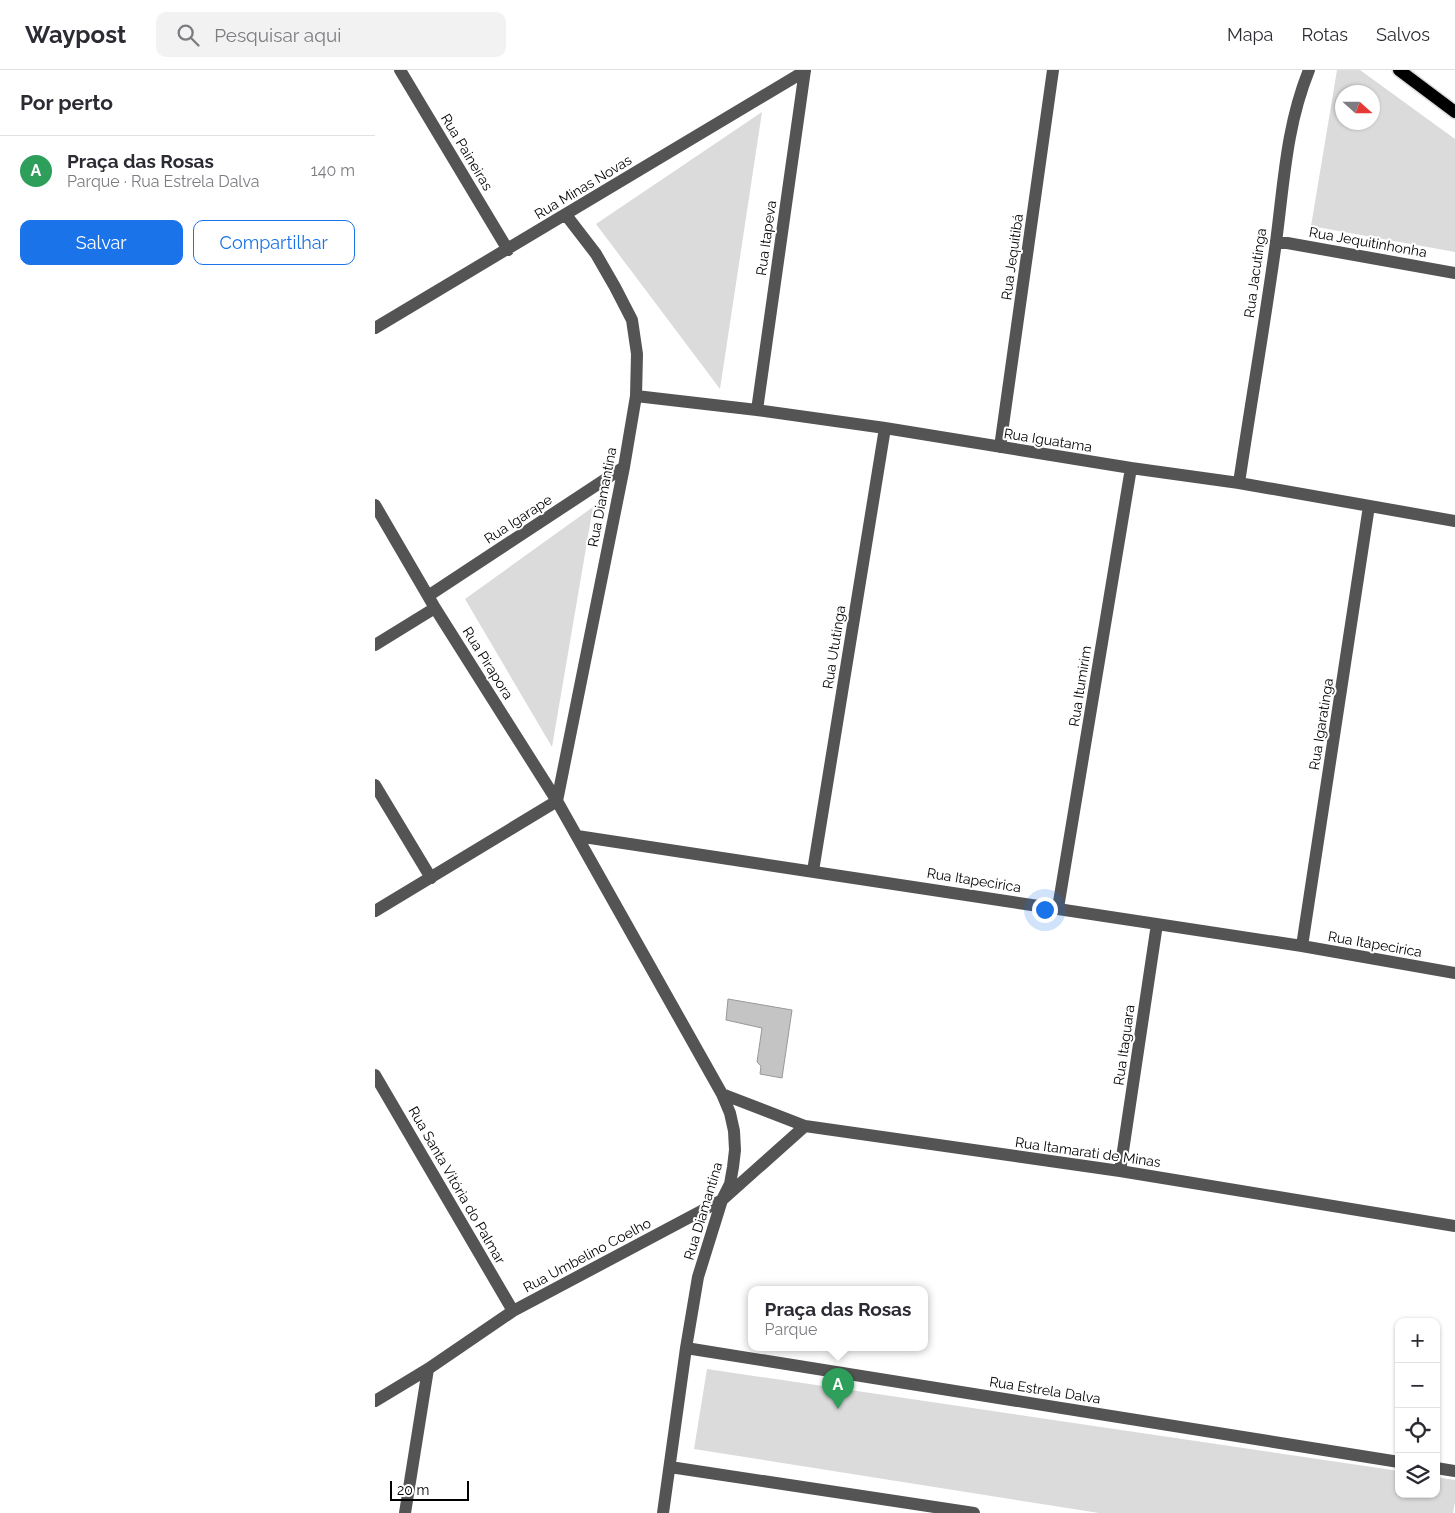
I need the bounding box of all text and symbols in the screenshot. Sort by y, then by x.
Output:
search box [156,12,506,57]
text: Waypost [25,20,126,49]
icon: search [174,21,202,49]
text: Pesquisar aqui [214,24,341,46]
text: Mapa [1227,24,1273,45]
text: Rotas [1301,24,1348,45]
text: Salvos [1376,24,1430,45]
north arrow [1335,85,1380,130]
text: Por perto [20,90,113,115]
street label: Rua Paineiras [438,111,496,193]
text: Praça das Rosas [67,150,214,172]
street label: Rua Minas Novas [532,152,635,222]
text: A [31,161,41,180]
text: 140 m [311,161,355,180]
text: Parque · Rua Estrela Dalva [67,172,259,191]
street label: Rua Itapeva [753,199,779,277]
street label: Rua Jequitibá [998,213,1026,301]
button: Salvar [20,220,183,265]
button: Compartilhar [193,220,355,265]
street label: Rua Jequitinhonha [1308,224,1428,260]
street label: Rua Jacutinga [1241,227,1269,319]
street label: Rua Iguatama [1003,425,1093,455]
street label: Rua Diamantina [584,446,620,548]
street label: Rua Igarape [481,491,555,547]
street label: Rua Ututinga [820,604,848,690]
street label: Rua Pirapora [459,624,517,702]
street label: Rua Itumirim [1066,644,1094,728]
street label: Rua Igaratinga [1306,677,1336,771]
street label: Rua Itapecirica [926,865,1022,895]
your location [1032,897,1058,923]
street label: Rua Itapecirica [1327,928,1423,960]
street label: Rua Itaguara [1110,1004,1138,1086]
street label: Rua Santa Vitória do Palmar [405,1104,509,1267]
street label: Rua Itamarati de Minas [1014,1134,1162,1170]
street label: Rua Diamantina [681,1160,725,1262]
street label: Rua Umbelino Coelho [520,1215,654,1295]
popup [748,1286,928,1351]
text: Praça das Rosas [765,1298,911,1320]
map controls [1395,1318,1440,1498]
button: + [1395,1318,1440,1363]
text: Parque [765,1320,817,1339]
button: − [1395,1363,1440,1408]
pin: A [822,1368,854,1409]
street label: Rua Estrela Dalva [988,1373,1102,1407]
button: locate [1395,1408,1440,1453]
button: layers [1395,1453,1440,1498]
scale bar [390,1478,469,1501]
text: 20 m [397,1482,429,1498]

